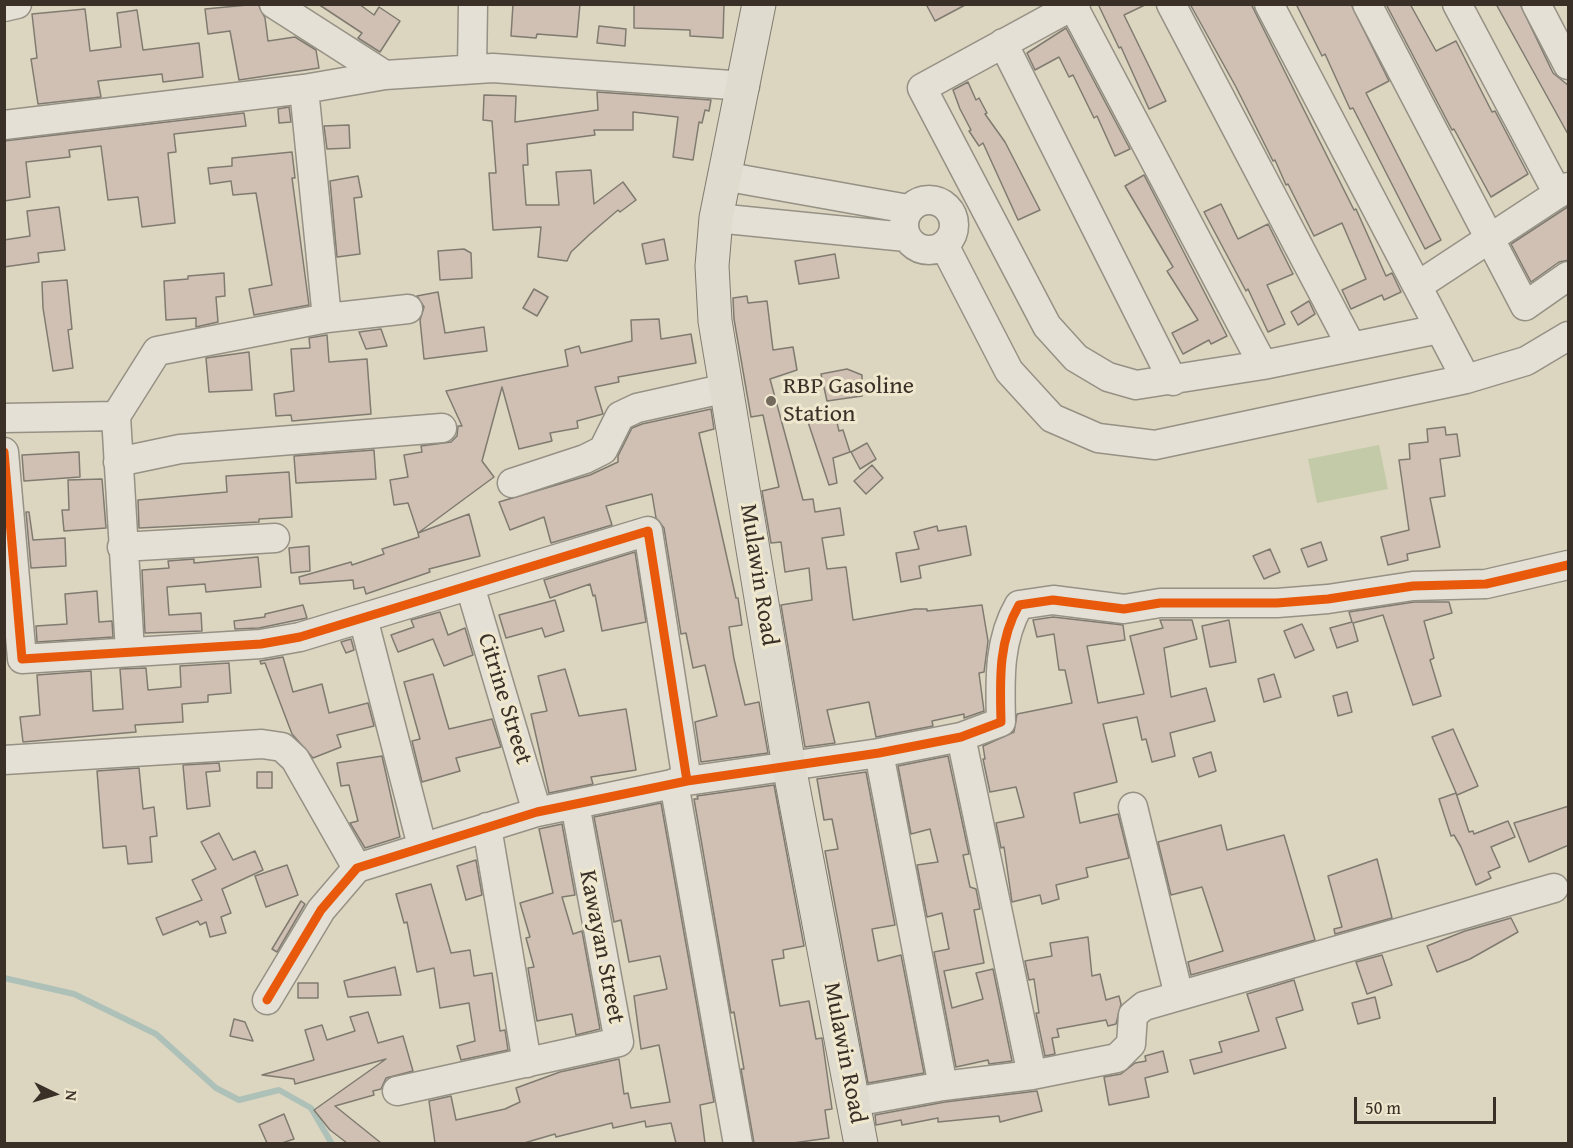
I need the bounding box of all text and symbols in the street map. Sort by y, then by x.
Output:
place label: RBP Gasoline Station [783,373,914,429]
marker: RBP Gasoline Station [764,394,778,408]
street label: Mulawin Road [733,502,783,648]
street label: Citrine Street [470,630,538,768]
street label: Kawayan Street [572,868,630,1026]
street label: Mulawin Road [816,980,872,1126]
north arrow [24,1064,84,1124]
scale bar [1357,1085,1500,1123]
text: N [60,1089,84,1102]
text: 50 m [1365,1094,1401,1121]

